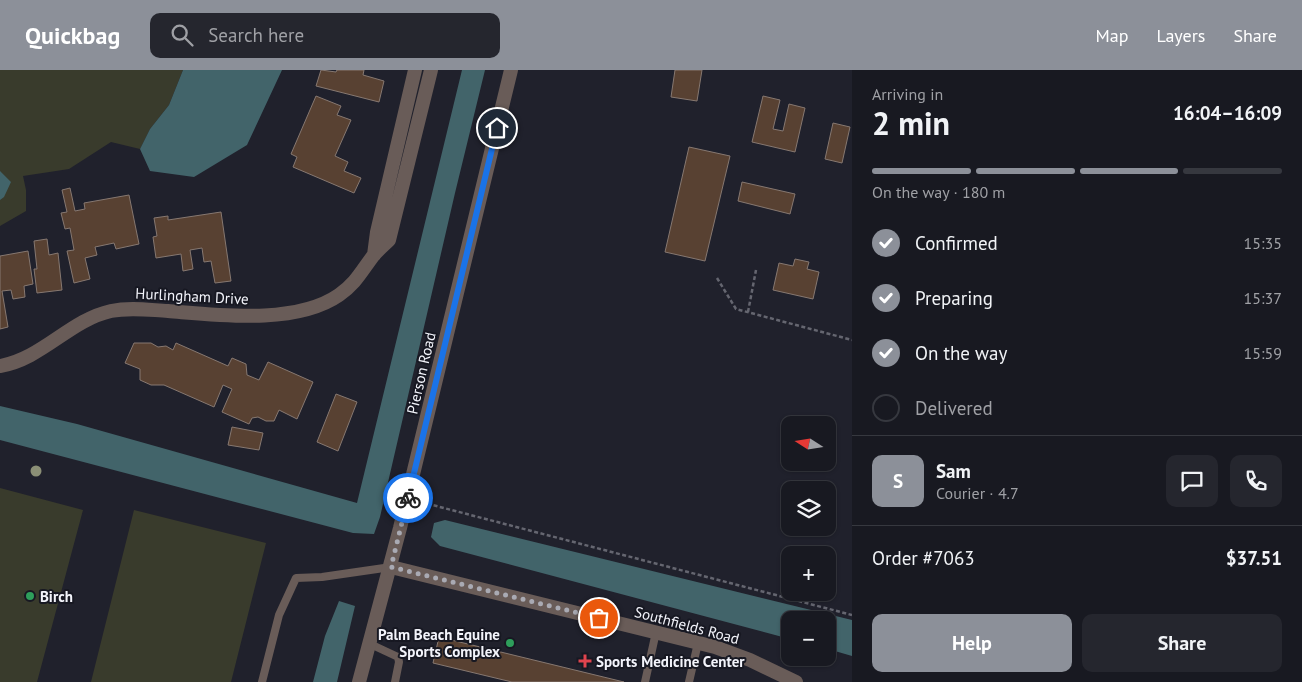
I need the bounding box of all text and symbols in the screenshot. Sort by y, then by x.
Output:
search box [150,13,500,58]
text: Quickbag [25,20,120,51]
icon: search [168,21,196,49]
text: Search here [208,23,304,47]
text: Map [1096,24,1128,47]
text: Layers [1156,24,1205,47]
text: Share [1233,24,1277,47]
text: Arriving in [872,84,943,104]
text: 16:04–16:09 [1173,101,1282,125]
text: 2 min [872,102,950,144]
pin [476,107,518,149]
icon: home [483,114,511,142]
text: On the way · 180 m [872,182,1005,202]
icon: check [872,229,900,257]
text: Confirmed [915,231,998,255]
text: 15:35 [1244,233,1282,253]
street label: Hurlingham Drive [135,284,249,308]
icon: check [872,284,900,312]
text: Preparing [915,286,993,310]
text: 15:37 [1244,288,1282,308]
street label: Pierson Road [402,330,440,416]
icon: check [872,339,900,367]
text: On the way [915,341,1007,365]
text: 15:59 [1244,343,1282,363]
text: Delivered [915,396,993,420]
north arrow [781,416,836,471]
map controls [781,416,836,666]
button: chat [1166,455,1218,507]
button: phone [1230,455,1282,507]
text: Sam [936,459,971,483]
text: S [893,469,903,493]
courier [383,473,433,523]
button: layers [781,481,836,536]
text: Courier · 4.7 [936,483,1019,503]
icon: bike [394,484,422,512]
button: + [781,546,836,601]
text: Order #7063 [872,546,975,570]
text: $37.51 [1226,546,1282,570]
place label: Birch [40,587,73,606]
marker: Birch [24,590,36,602]
pin [578,597,620,639]
street label: Southfields Road [633,602,741,648]
icon: bag [585,604,613,632]
button: − [781,611,836,666]
button: Help [872,614,1072,672]
button: Share [1082,614,1282,672]
place label: Palm Beach Equine Sports Complex [378,625,500,661]
marker: Palm Beach Equine Sports Complex [504,637,516,649]
place label: Sports Medicine Center [596,652,745,671]
marker: Sports Medicine Center [578,654,592,668]

